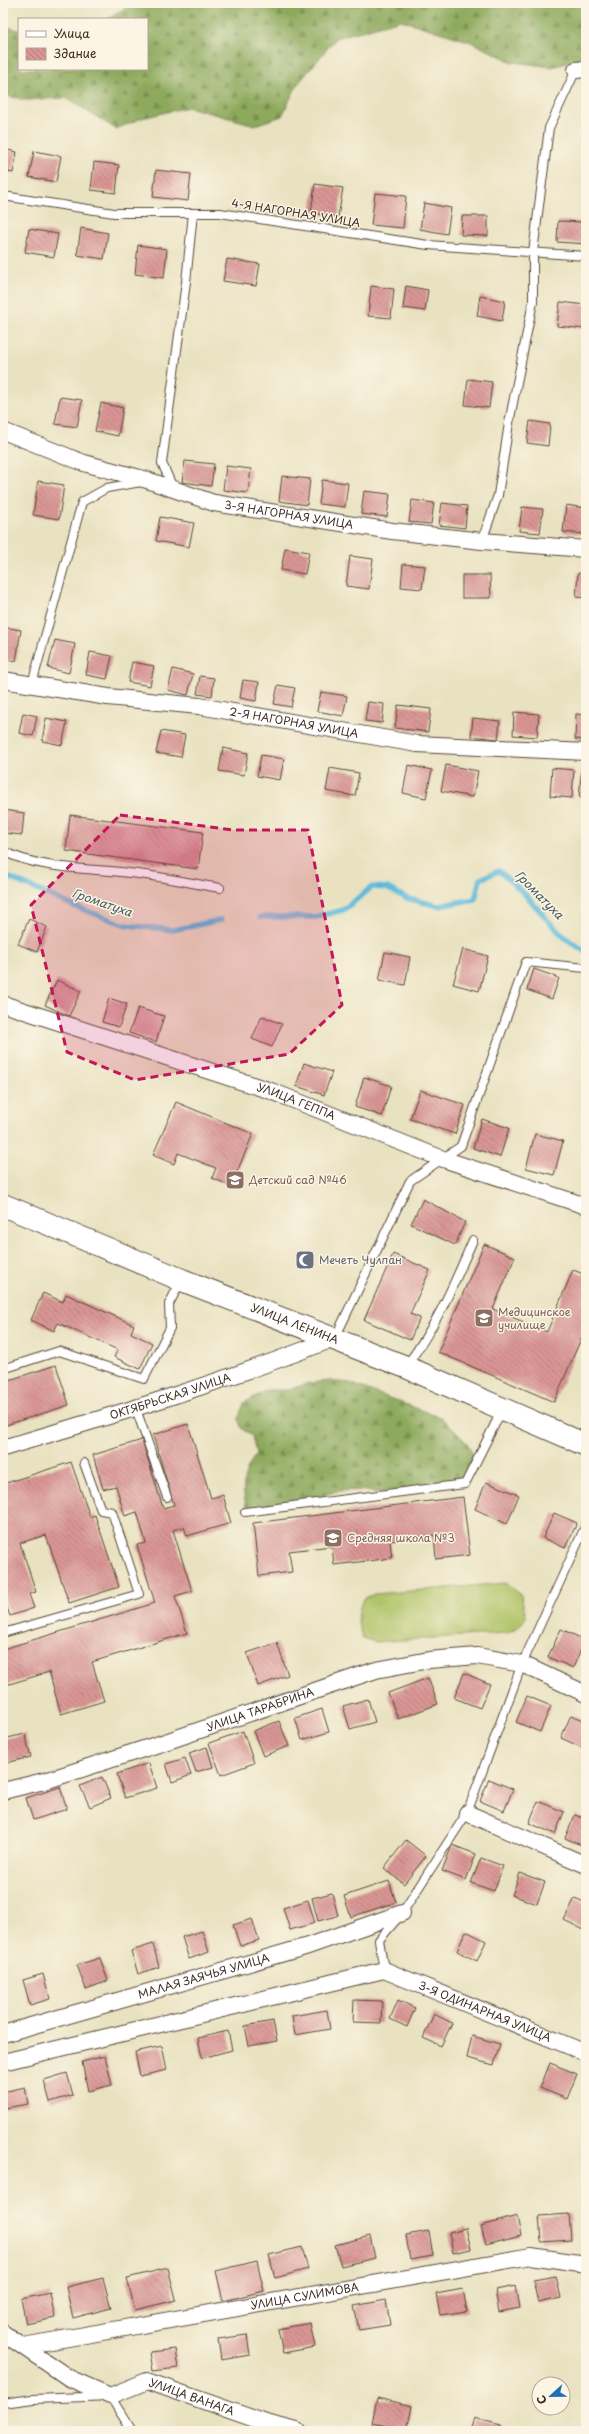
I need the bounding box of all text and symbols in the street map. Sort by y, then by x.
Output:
legend [18,18,148,70]
text: Улица [54,24,90,42]
text: Здание [54,44,96,62]
street label: 4-Я НАГОРНАЯ УЛИЦА [230,194,362,231]
street label: 3-Я НАГОРНАЯ УЛИЦА [223,496,355,533]
street label: 2-Я НАГОРНАЯ УЛИЦА [228,702,360,742]
water label: Громатуха [511,866,569,923]
water label: Громатуха [70,883,135,921]
street label: УЛИЦА ГЕППА [255,1078,339,1124]
school or university icon: Детский сад №46 [224,1169,246,1191]
place label: Детский сад №46 [248,1171,347,1188]
mosque icon: Мечеть Чулпан [294,1249,316,1271]
place label: Мечеть Чулпан [319,1251,402,1268]
street label: УЛИЦА ЛЕНИНА [248,1299,342,1348]
place label: Медицинское училище [498,1303,571,1333]
school or university icon: Медицинское училище [473,1307,495,1329]
street label: ОКТЯБРЬСКАЯ УЛИЦА [107,1368,233,1423]
school or university icon: Средняя школа №3 [322,1527,344,1549]
place label: Средняя школа №3 [347,1529,455,1546]
street label: УЛИЦА ТАРАБРИНА [204,1683,317,1735]
street label: МАЛАЯ ЗАЯЧЬЯ УЛИЦА [136,1948,272,2003]
street label: 3-Я ОДИНАРНАЯ УЛИЦА [416,1976,554,2046]
street label: УЛИЦА СУЛИМОВА [249,2278,360,2314]
street label: УЛИЦА ВАНАГА [147,2373,237,2419]
north arrow [531,2376,571,2416]
text: С [532,2393,551,2407]

